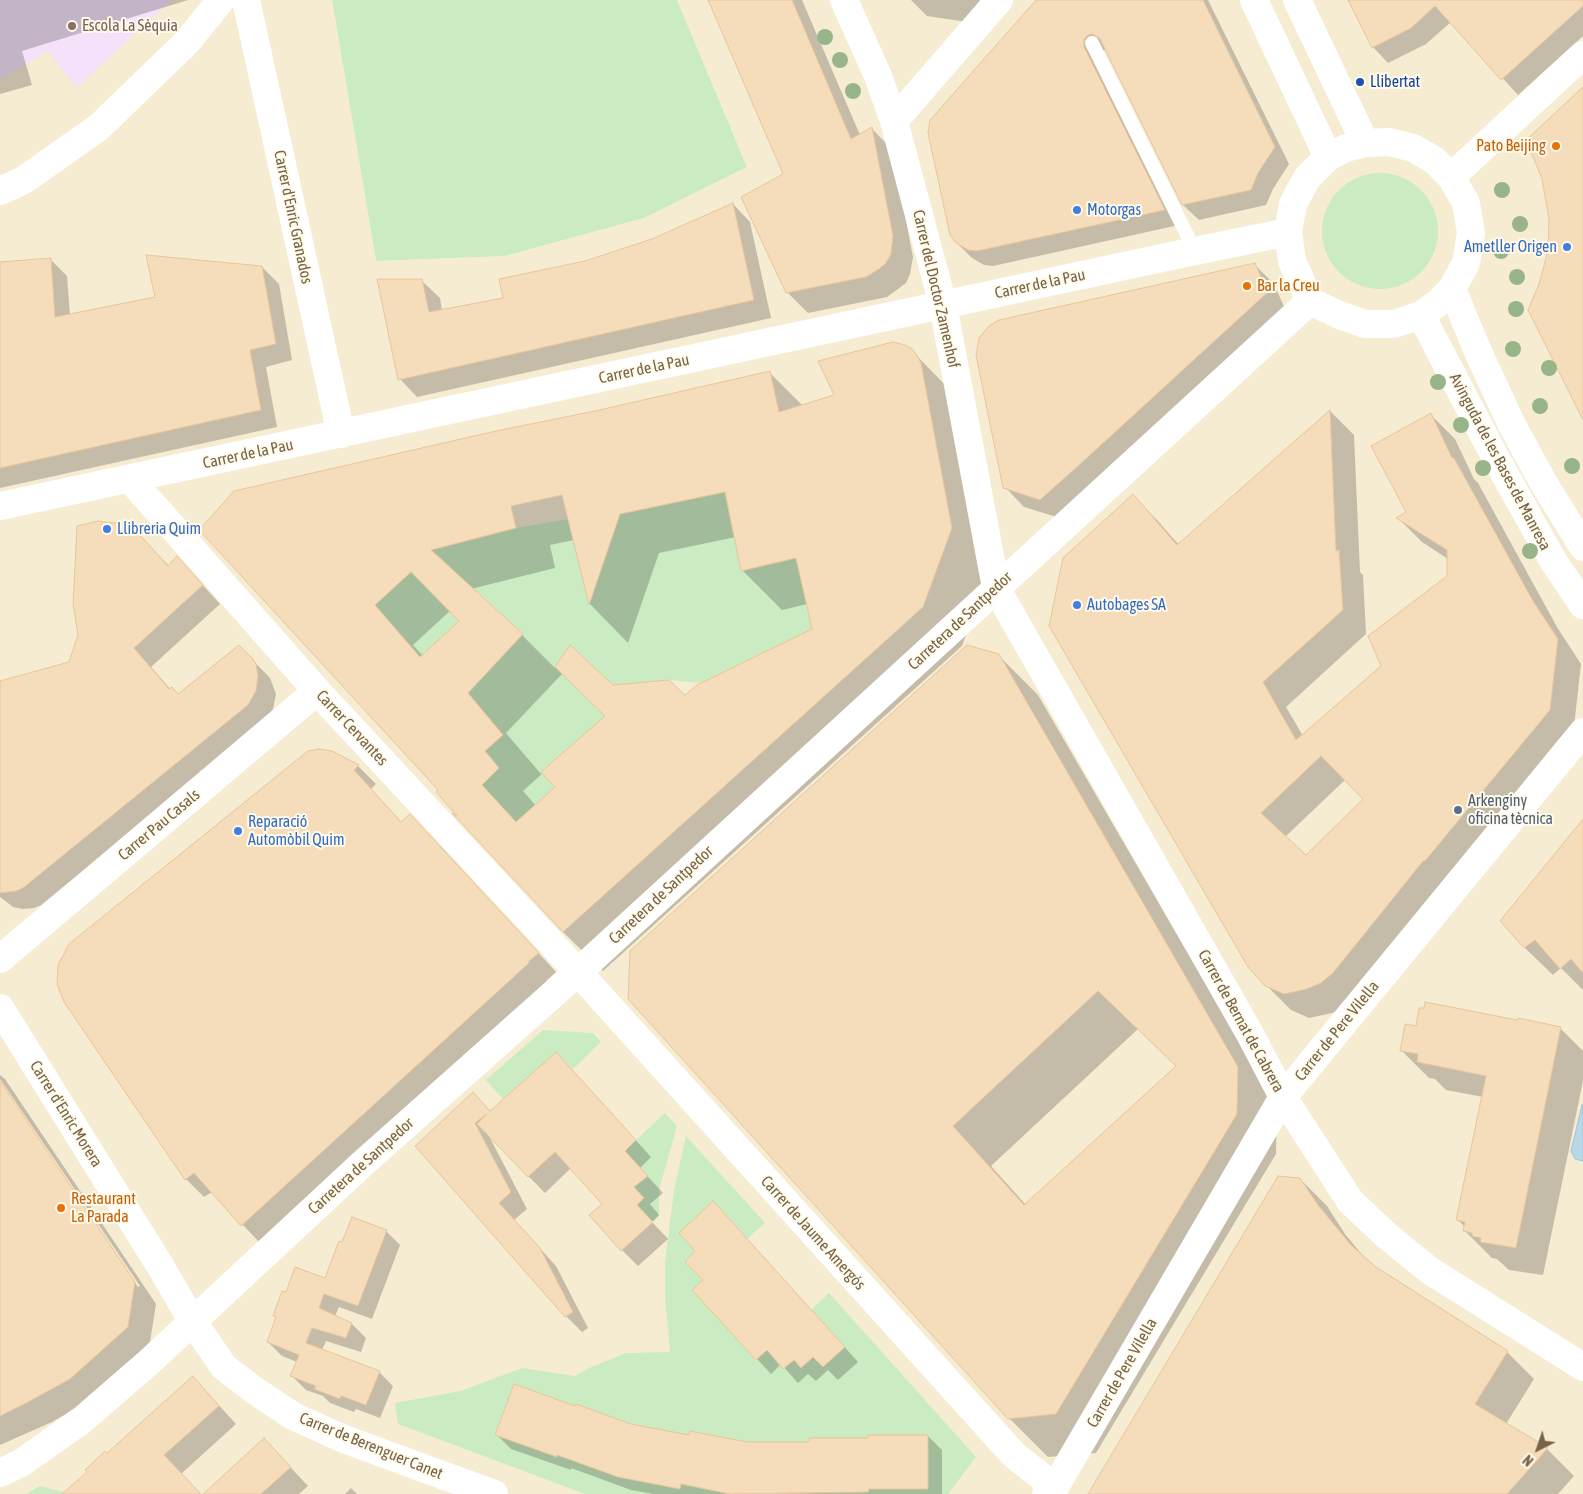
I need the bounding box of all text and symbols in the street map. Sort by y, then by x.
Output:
place label: Escola La Sèquia [82,16,178,36]
marker: Escola La Sèquia [66,20,78,32]
place label: Llibertat [1370,72,1420,92]
marker: Llibertat [1354,76,1366,88]
place label: Pato Beijing [1476,136,1546,156]
marker: Pato Beijing [1550,140,1562,152]
street label: Carrer d'Enric Granados [269,149,317,285]
place label: Motorgas [1087,200,1141,220]
marker: Motorgas [1071,204,1083,216]
street label: Carrer del Doctor Zamenhof [908,208,964,370]
place label: Ametller Origen [1464,237,1557,257]
marker: Ametller Origen [1561,241,1573,253]
street label: Carrer de la Pau [993,265,1087,303]
place label: Bar la Creu [1257,276,1320,296]
marker: Bar la Creu [1241,280,1253,292]
street label: Carrer de la Pau [597,350,691,388]
street label: Avinguda de les Bases de Manresa [1445,370,1555,554]
street label: Carrer de la Pau [201,435,295,473]
place label: Llibreria Quim [117,519,201,539]
marker: Llibreria Quim [101,523,113,535]
street label: Carretera de Santpedor [904,568,1016,674]
place label: Autobages SA [1087,595,1166,615]
marker: Autobages SA [1071,599,1083,611]
street label: Carrer Cervantes [312,686,392,770]
street label: Carrer Pau Casals [114,785,204,865]
place label: Arkenginy oficina tècnica [1468,791,1553,829]
marker: Arkenginy oficina tècnica [1452,804,1464,816]
place label: Reparació Automòbil Quim [248,812,345,850]
marker: Reparació Automòbil Quim [232,825,244,837]
street label: Carretera de Santpedor [605,842,717,948]
street label: Carrer de Bernat de Cabrera [1194,946,1288,1096]
street label: Carrer de Pere Vilella [1291,977,1383,1085]
street label: Carrer d'Enric Morera [26,1057,106,1171]
street label: Carretera de Santpedor [304,1114,418,1218]
street label: Carrer de Jaume Amergós [757,1172,869,1294]
place label: Restaurant La Parada [71,1189,136,1227]
marker: Restaurant La Parada [55,1202,67,1214]
street label: Carrer de Pere Vilella [1083,1315,1161,1431]
street label: Carrer de Berenguer Canet [297,1408,445,1484]
north arrow [1513,1424,1563,1474]
text: N [1520,1452,1537,1469]

